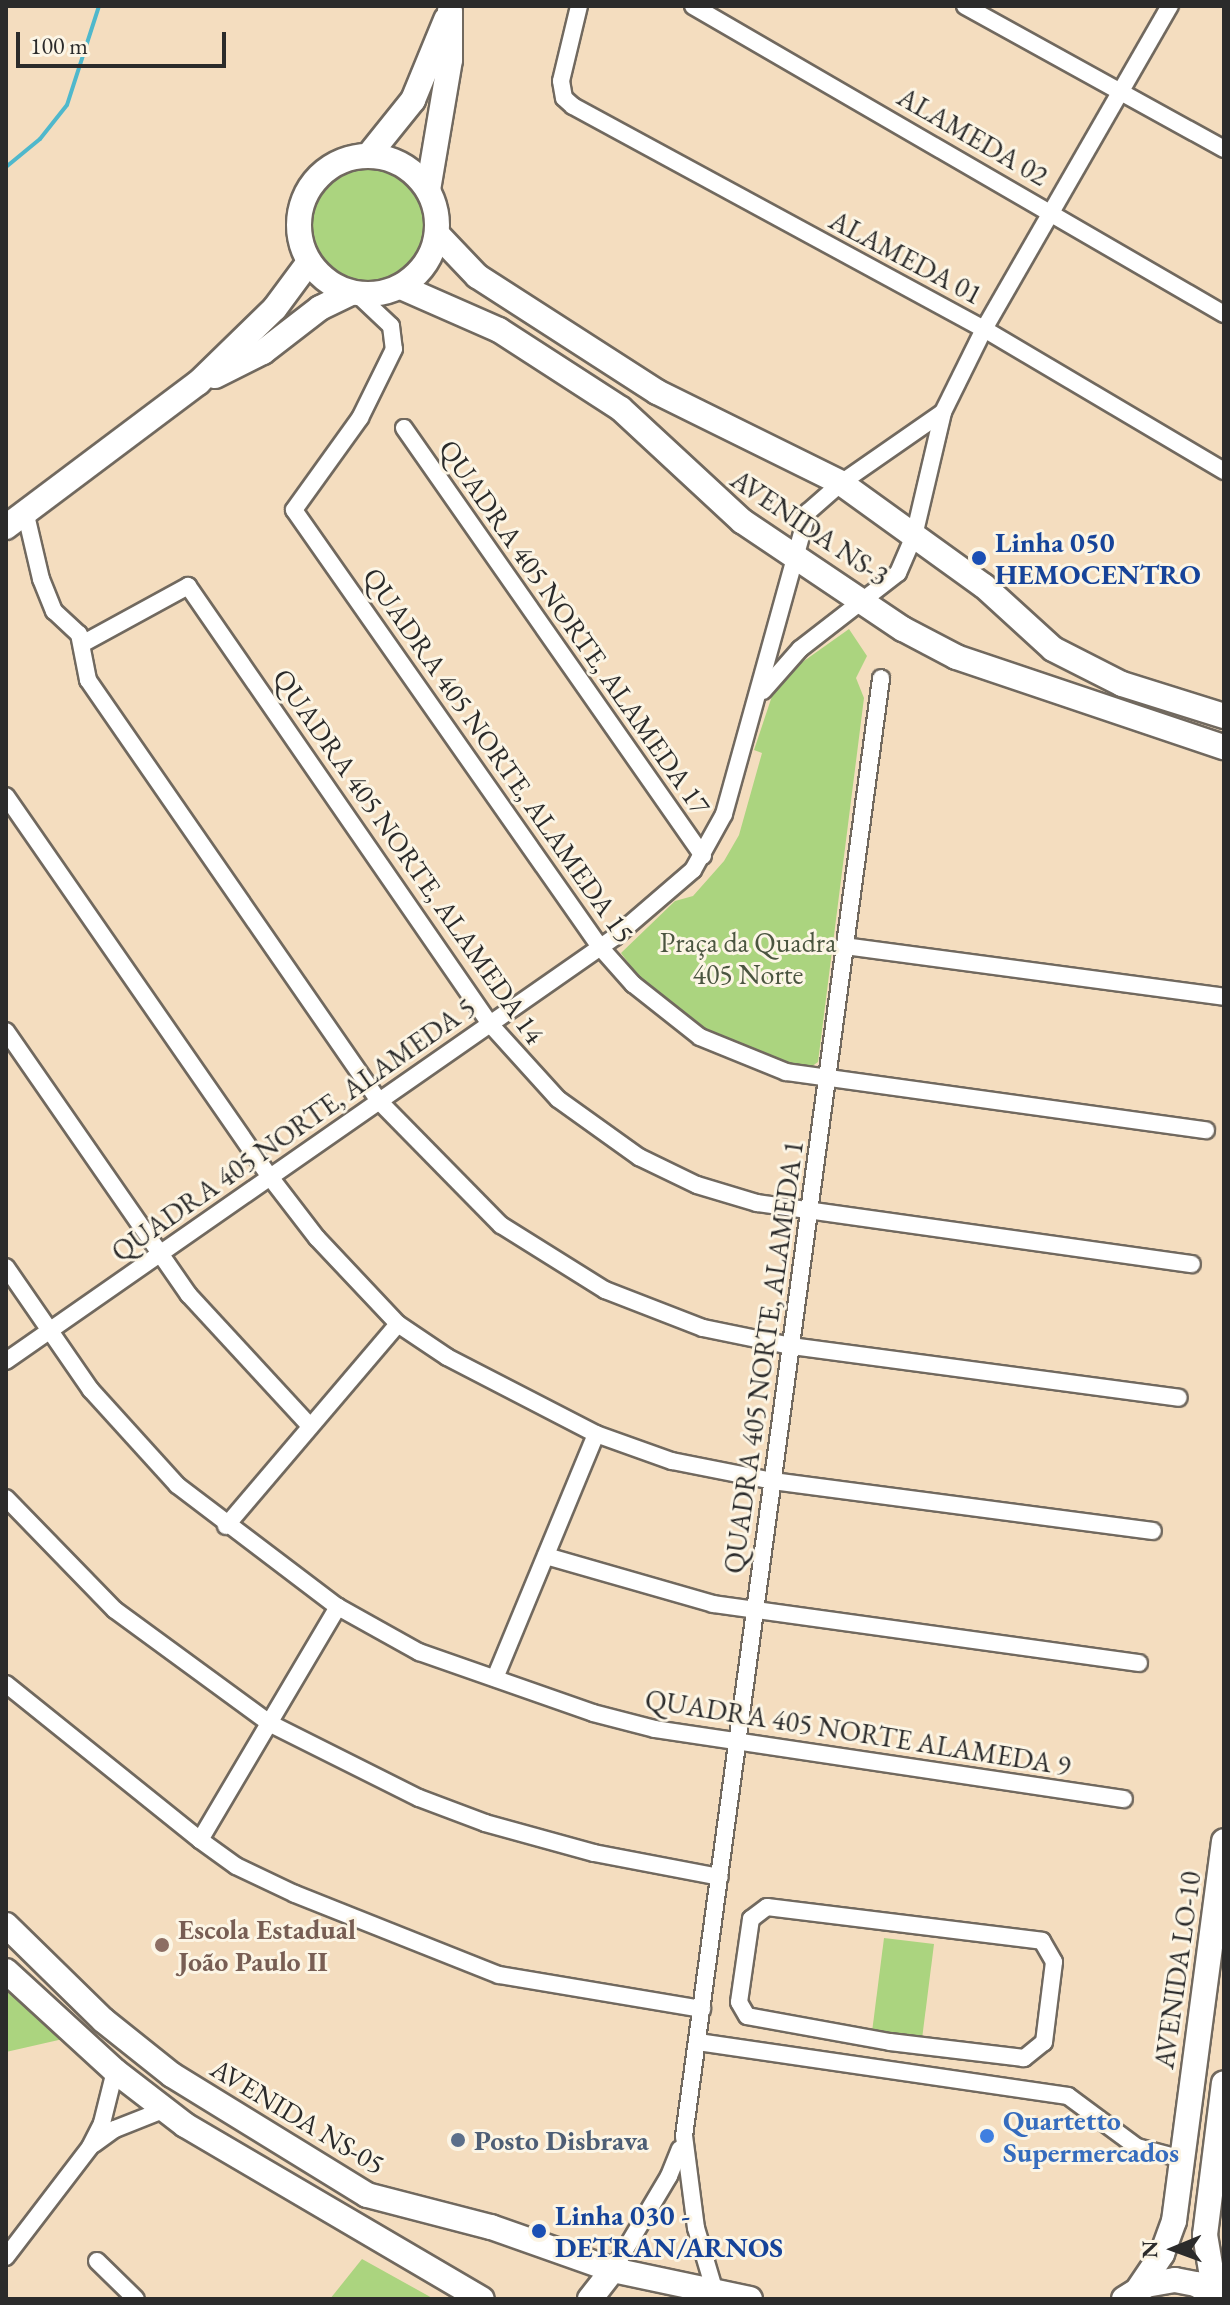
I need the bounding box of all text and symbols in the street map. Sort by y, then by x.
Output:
scale bar [20,16,230,66]
text: 100 m [30,30,88,61]
street label: ALAMEDA 02 [892,79,1054,193]
street label: ALAMEDA 01 [824,203,988,311]
street label: QUADRA 405 NORTE, ALAMEDA 17 [432,433,718,821]
street label: AVENIDA NS-3 [725,462,895,592]
place label: Linha 050 HEMOCENTRO [995,525,1201,591]
marker: Linha 050 HEMOCENTRO [970,549,988,567]
street label: QUADRA 405 NORTE, ALAMEDA 15 [356,561,642,949]
street label: QUADRA 405 NORTE, ALAMEDA 14 [266,662,552,1050]
park label: Praça da Quadra 405 Norte [660,925,836,991]
street label: QUADRA 405 NORTE, ALAMEDA 5 [105,990,481,1268]
street label: QUADRA 405 NORTE, ALAMEDA 1 [716,1138,810,1576]
street label: QUADRA 405 NORTE ALAMEDA 9 [643,1682,1073,1782]
street label: AVENIDA LO-10 [1146,1869,1208,2071]
place label: Escola Estadual João Paulo II [178,1912,356,1978]
marker: Escola Estadual João Paulo II [153,1936,171,1954]
street label: AVENIDA NS-05 [205,2051,391,2181]
place label: Quartetto Supermercados [1003,2103,1179,2169]
place label: Posto Disbrava [474,2123,649,2157]
marker: Quartetto Supermercados [978,2127,996,2145]
marker: Posto Disbrava [449,2131,467,2149]
place label: Linha 030 - DETRAN/ARNOS [555,2198,783,2264]
north arrow [1134,2209,1214,2289]
marker: Linha 030 - DETRAN/ARNOS [530,2222,548,2240]
text: N [1135,2240,1164,2259]

